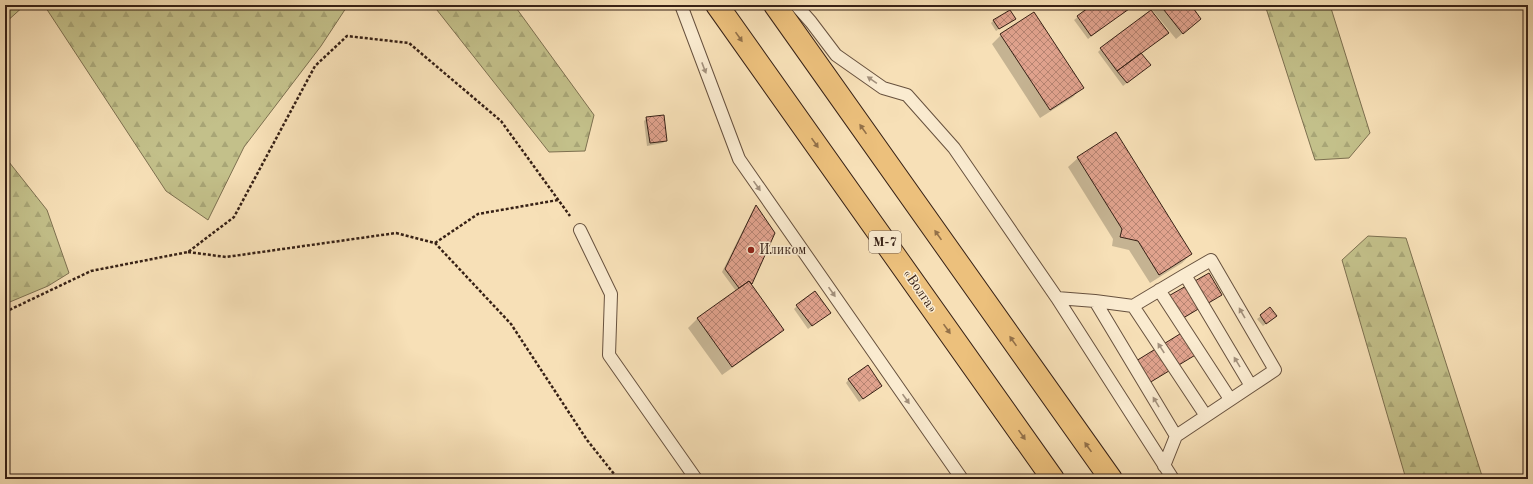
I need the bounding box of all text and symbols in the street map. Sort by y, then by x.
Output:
one-way arrow [735,32,743,42]
one-way arrow [702,62,708,74]
one-way arrow [867,76,877,84]
one-way arrow [859,124,867,134]
one-way arrow [811,137,819,148]
one-way arrow [753,180,761,191]
one-way arrow [934,230,942,240]
road number: М-7 [869,231,901,253]
place label: Иликом [759,243,806,257]
marker: Иликом [746,245,756,255]
street label: «Волга» [900,267,940,315]
one-way arrow [828,287,836,297]
one-way arrow [1238,307,1245,319]
one-way arrow [943,323,951,334]
one-way arrow [1009,336,1017,346]
one-way arrow [1157,343,1165,353]
one-way arrow [1234,356,1241,368]
one-way arrow [902,394,910,404]
one-way arrow [1152,397,1160,407]
one-way arrow [1018,429,1026,440]
one-way arrow [1084,442,1092,452]

